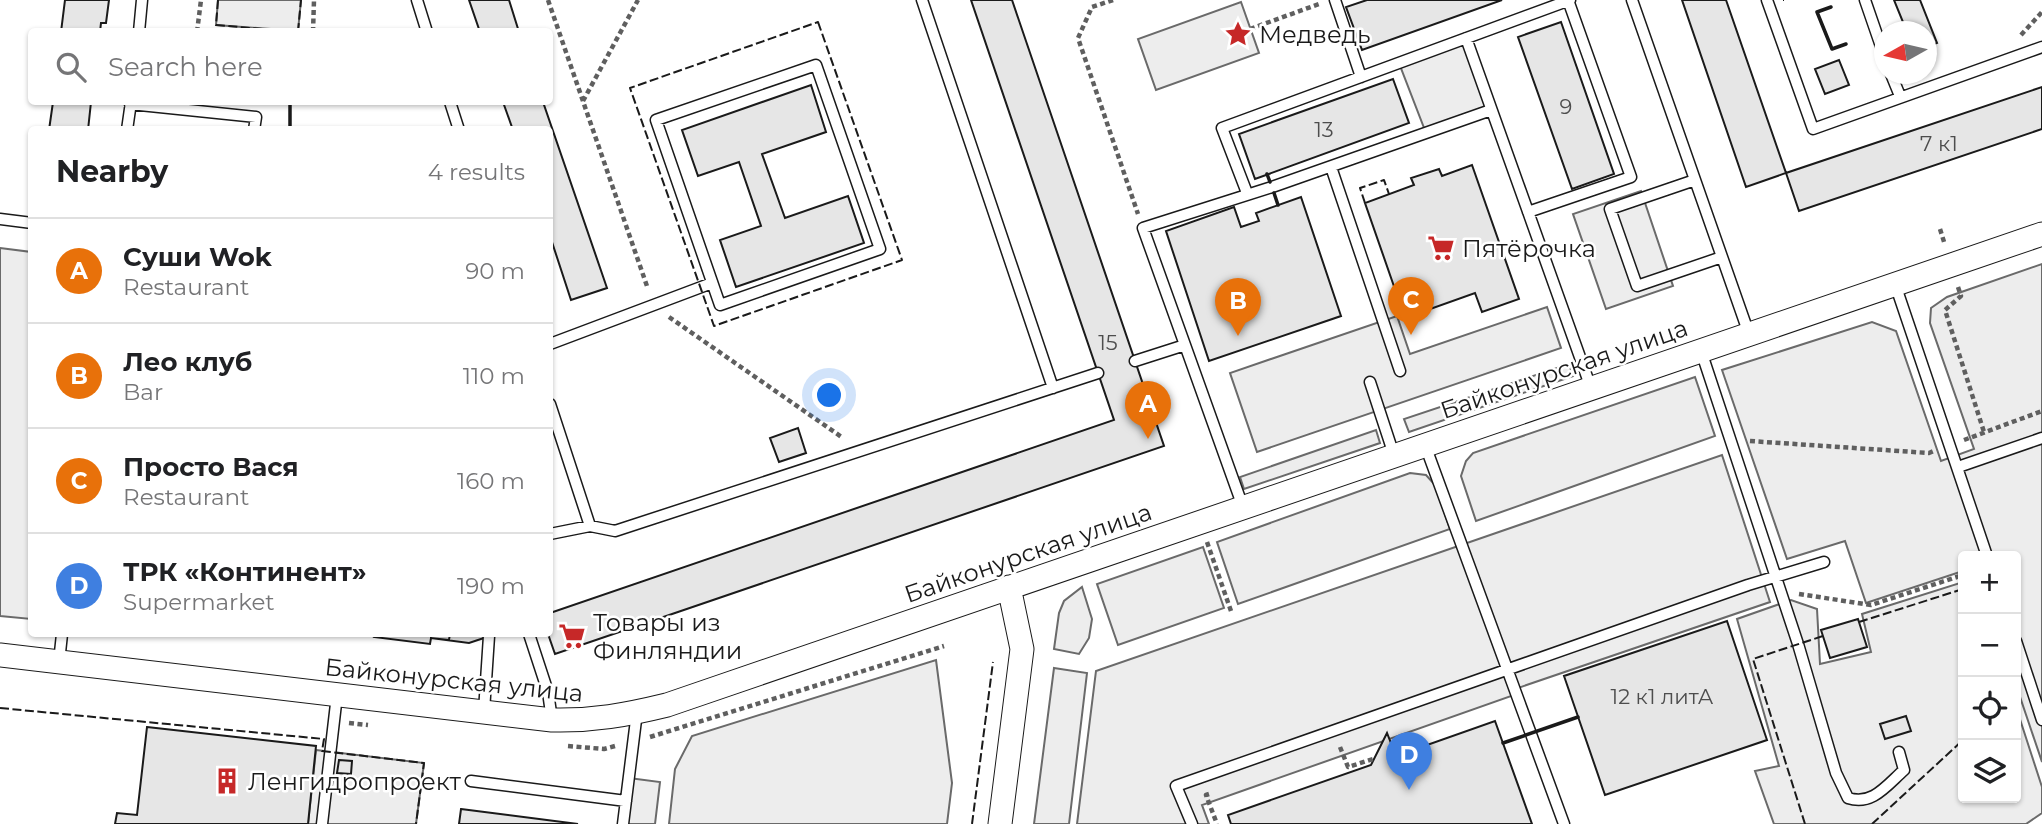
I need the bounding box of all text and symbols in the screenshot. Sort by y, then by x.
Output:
place icon: Медведь [1223,19,1253,49]
place label: Медведь [1259,20,1371,49]
north arrow [1874,21,1937,84]
search box [28,28,553,105]
icon: search [52,48,90,86]
text: Search here [108,51,263,83]
house number: 9 [1560,94,1572,119]
house number: 13 [1314,117,1334,142]
house number: 7 к1 [1920,131,1958,156]
text: Nearby [56,153,168,190]
text: 4 results [428,158,525,186]
supermarket icon: Пятёрочка [1426,233,1456,263]
place label: Пятёрочка [1462,234,1596,263]
text: Суши Wok [123,241,272,273]
text: A [70,257,88,285]
text: 90 m [465,257,525,285]
text: Restaurant [123,273,249,301]
pin: C [1388,277,1434,335]
pin: B [1215,278,1261,336]
street label: Байконурская улица [1436,313,1692,425]
house number: 15 [1098,330,1118,355]
text: Лео клуб [123,346,252,378]
text: B [70,362,88,390]
text: 110 m [463,362,525,390]
text: Bar [123,378,163,406]
your location [812,378,846,412]
pin: A [1125,381,1171,439]
text: Просто Вася [123,451,299,483]
text: C [71,467,87,495]
text: 160 m [457,467,525,495]
text: Restaurant [123,483,249,511]
street label: Байконурская улица [900,497,1156,609]
map controls [1958,551,2021,803]
button: + [1958,551,2021,614]
text: ТРК «Континент» [123,556,367,588]
text: D [70,572,89,600]
text: 190 m [457,572,525,600]
text: Supermarket [123,588,275,616]
place label: Товары из Финляндии [593,608,742,665]
button: − [1958,614,2021,677]
supermarket icon: Товары из Финляндии [557,621,587,651]
street label: Байконурская улица [323,652,585,708]
button: locate [1958,677,2021,740]
house number: 12 к1 литА [1611,684,1714,709]
pin: D [1386,732,1432,790]
button: layers [1958,740,2021,803]
building icon: Ленгидропроект [212,766,242,796]
place label: Ленгидропроект [248,767,462,796]

